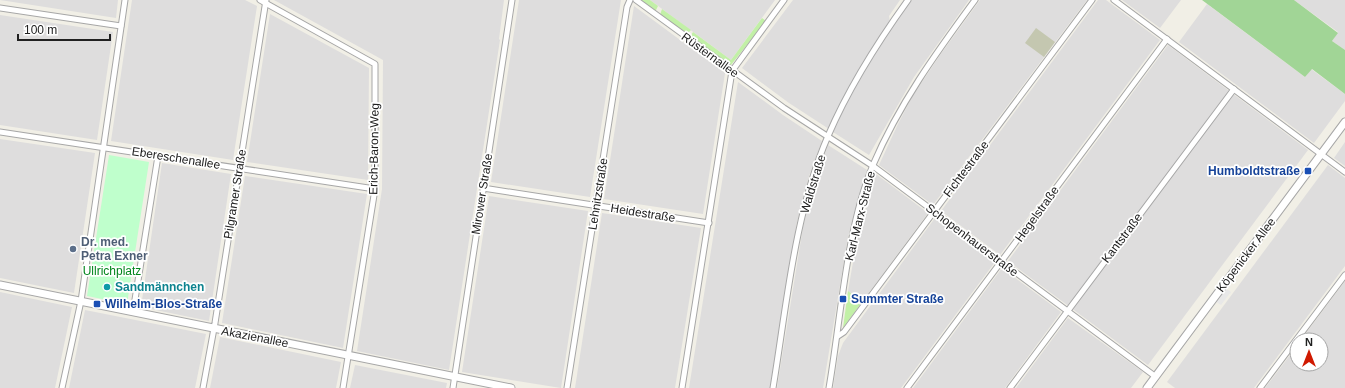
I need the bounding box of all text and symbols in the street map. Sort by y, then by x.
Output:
scale bar [18,16,110,42]
text: 100 m [24,23,57,37]
street label: Rüsternallee [679,30,742,81]
street label: Erich-Baron-Weg [366,103,382,195]
street label: Fichtestraße [940,138,992,200]
street label: Ebereschenallee [131,144,222,172]
street label: Pilgramer Straße [221,148,249,240]
street label: Mirower Straße [469,152,495,236]
street label: Waldstraße [797,153,829,215]
street label: Lehnitzstraße [585,157,611,231]
place label: Humboldtstraße [1208,164,1300,178]
marker: Humboldtstraße [1303,166,1313,176]
street label: Karl-Marx-Straße [842,169,878,262]
street label: Hegelstraße [1012,183,1062,245]
street label: Heidestraße [610,201,677,225]
street label: Schopenhauerstraße [923,201,1021,280]
street label: Kantstraße [1099,210,1145,266]
street label: Köpenicker Allee [1214,215,1279,295]
place label: Dr. med. Petra Exner [81,235,148,263]
marker: Dr. med. Petra Exner [68,244,78,254]
park label: Ullrichplatz [83,264,141,278]
place label: Sandmännchen [115,280,204,294]
marker: Sandmännchen [102,282,112,292]
place label: Summter Straße [851,292,944,306]
marker: Summter Straße [838,294,848,304]
place label: Wilhelm-Blos-Straße [105,297,223,311]
marker: Wilhelm-Blos-Straße [92,299,102,309]
street label: Akazienallee [220,324,290,350]
north arrow [1289,332,1329,372]
text: N [1305,336,1313,348]

